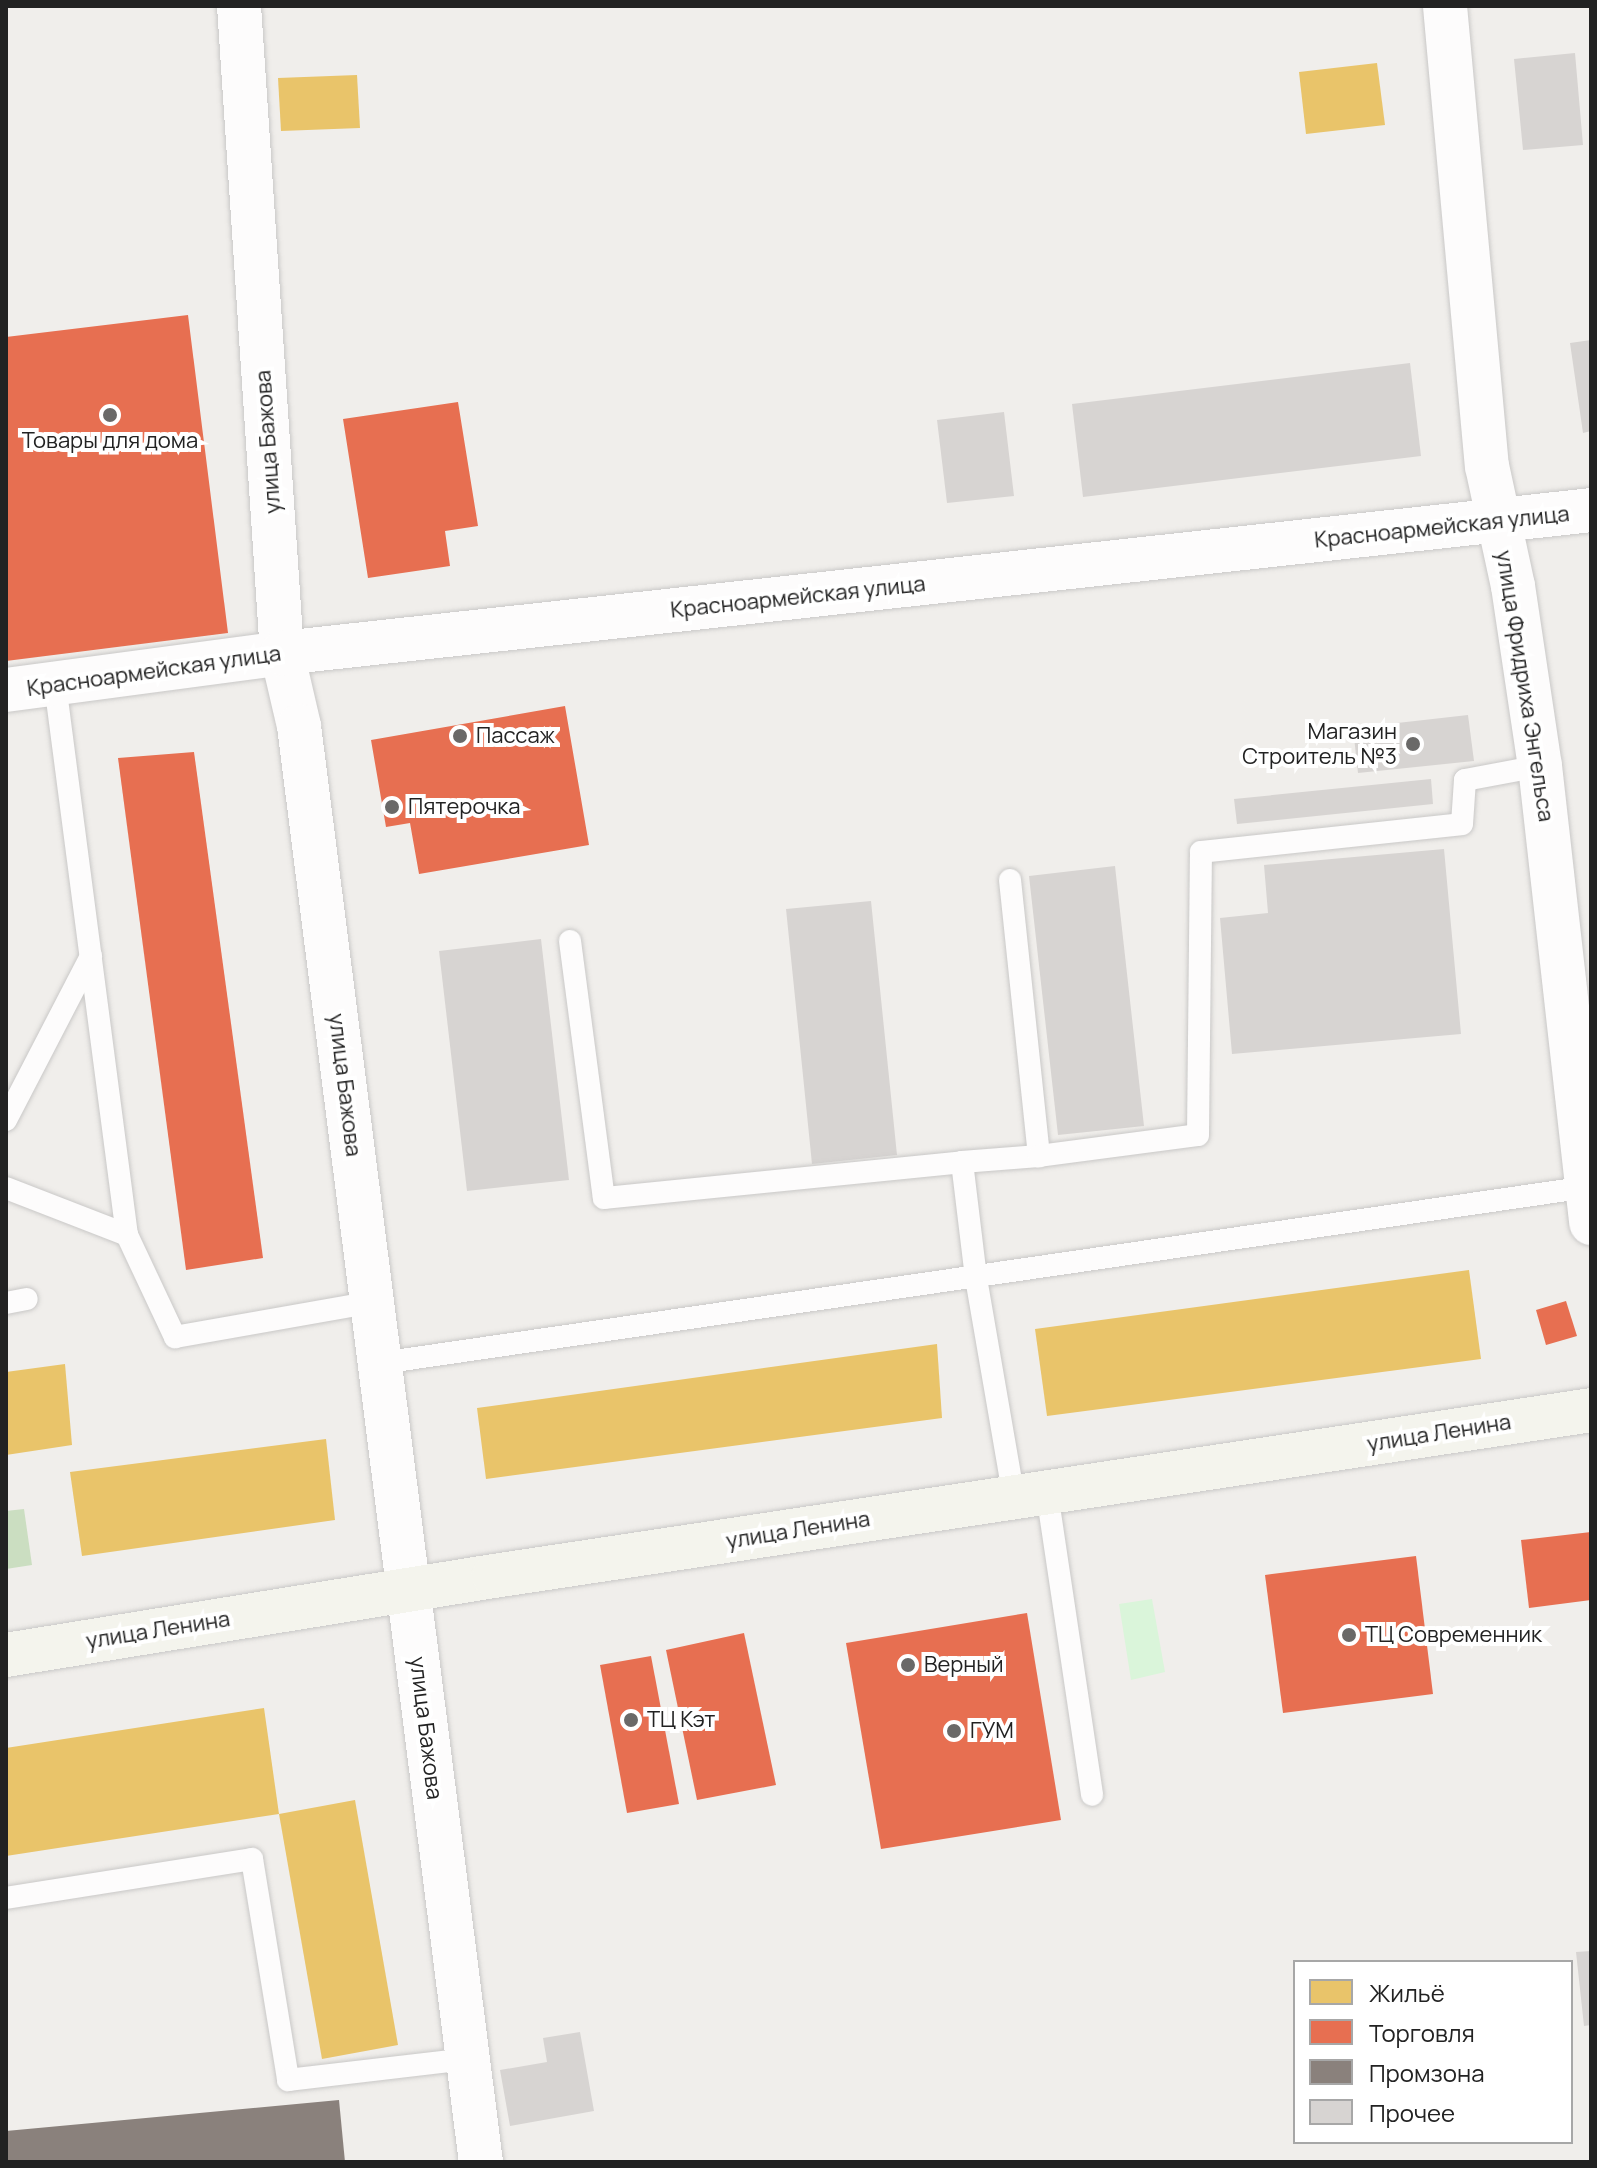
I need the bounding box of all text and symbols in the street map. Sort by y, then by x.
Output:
street label: улица Бажова [250,369,286,515]
marker: Товары для дома [101,406,119,424]
place label: Товары для дома [22,428,198,454]
street label: Красноармейская улица [1313,500,1571,554]
street label: улица Фридриха Энгельса [1490,548,1560,824]
street label: Красноармейская улица [669,570,927,624]
street label: Красноармейская улица [25,640,283,702]
place label: Магазин Строитель №3 [1242,718,1397,770]
place label: Пассаж [476,723,555,749]
marker: Пассаж [451,727,469,745]
marker: Магазин Строитель №3 [1404,735,1422,753]
place label: Пятерочка [408,794,521,820]
marker: Пятерочка [383,798,401,816]
street label: улица Бажова [323,1012,367,1158]
street label: улица Ленина [1365,1409,1513,1457]
street label: улица Ленина [724,1506,872,1554]
street label: улица Ленина [84,1606,232,1654]
place label: ТЦ Современник [1365,1622,1542,1648]
marker: ТЦ Современник [1340,1626,1358,1644]
place label: Верный [924,1652,1004,1678]
street label: улица Бажова [404,1655,448,1801]
marker: Верный [899,1656,917,1674]
place label: ТЦ Кэт [647,1707,716,1733]
marker: ТЦ Кэт [622,1711,640,1729]
place label: ГУМ [970,1718,1014,1744]
marker: ГУМ [945,1722,963,1740]
legend [1293,1960,1573,2144]
text: Жильё [1369,1976,1445,2009]
text: Торговля [1369,2016,1475,2049]
text: Промзона [1369,2056,1484,2089]
text: Прочее [1369,2096,1455,2129]

